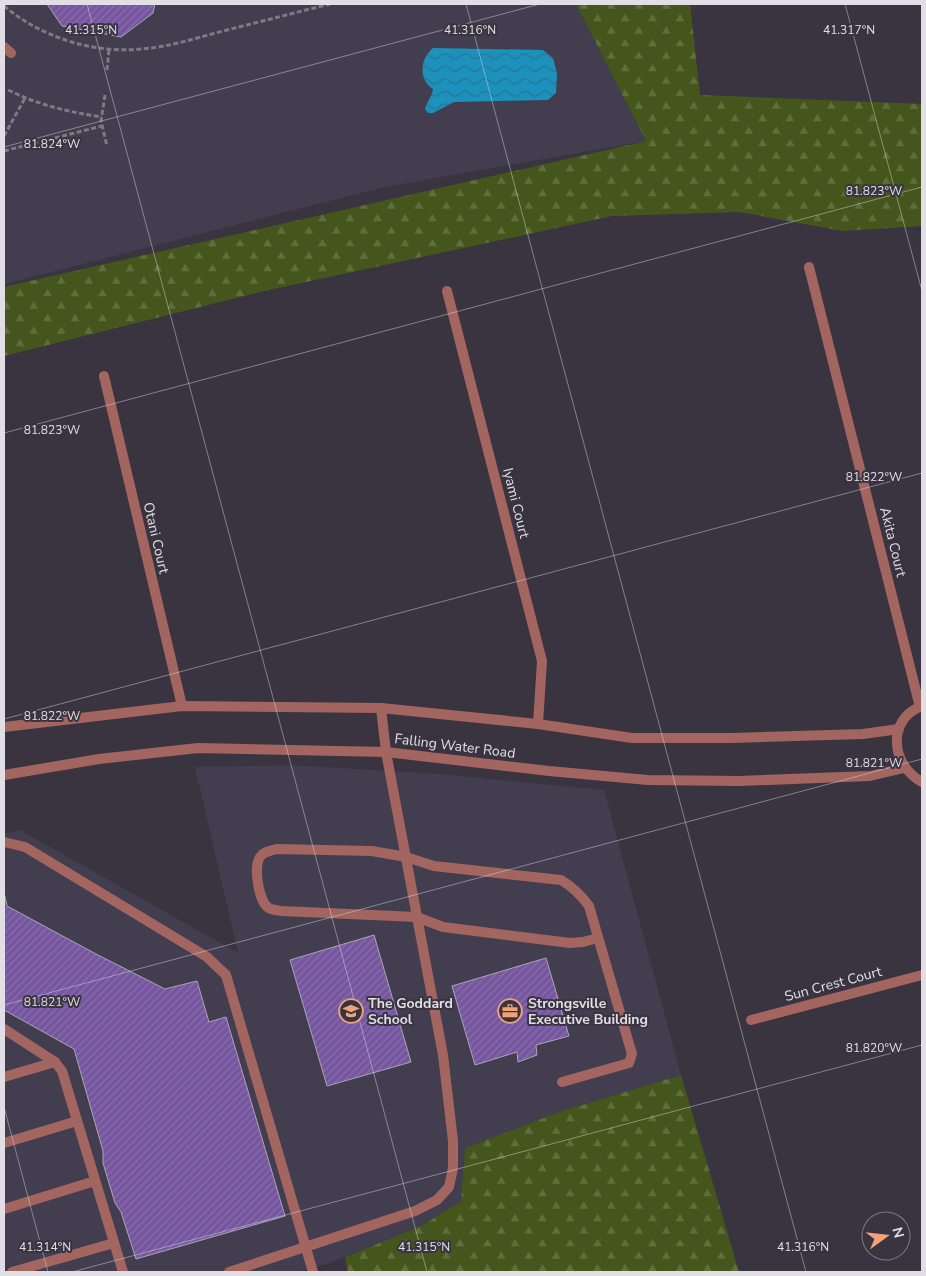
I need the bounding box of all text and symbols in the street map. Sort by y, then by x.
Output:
text: 41.315°N [65,22,117,38]
text: 41.316°N [444,22,496,38]
text: 41.317°N [823,22,875,38]
text: 81.824°W [24,136,80,152]
text: 81.823°W [846,183,902,199]
text: 81.823°W [24,422,80,438]
street label: Iyami Court [498,466,534,540]
text: 81.822°W [846,469,902,485]
street label: Otani Court [139,500,173,576]
street label: Akita Court [875,505,911,579]
text: 81.822°W [24,708,80,724]
street label: Falling Water Road [393,729,517,763]
text: 81.821°W [846,755,902,771]
street label: Sun Crest Court [782,962,884,1006]
text: 81.821°W [24,994,80,1010]
place label: The Goddard School [368,994,453,1029]
place label: Strongsville Executive Building [528,994,648,1029]
school or university icon: The Goddard School [338,998,364,1024]
office icon: Strongsville Executive Building [497,998,523,1024]
text: 81.820°W [846,1040,902,1056]
north arrow [861,1211,911,1261]
text: N [888,1225,909,1240]
text: 41.314°N [19,1239,71,1255]
text: 41.315°N [398,1239,450,1255]
text: 41.316°N [777,1239,829,1255]

